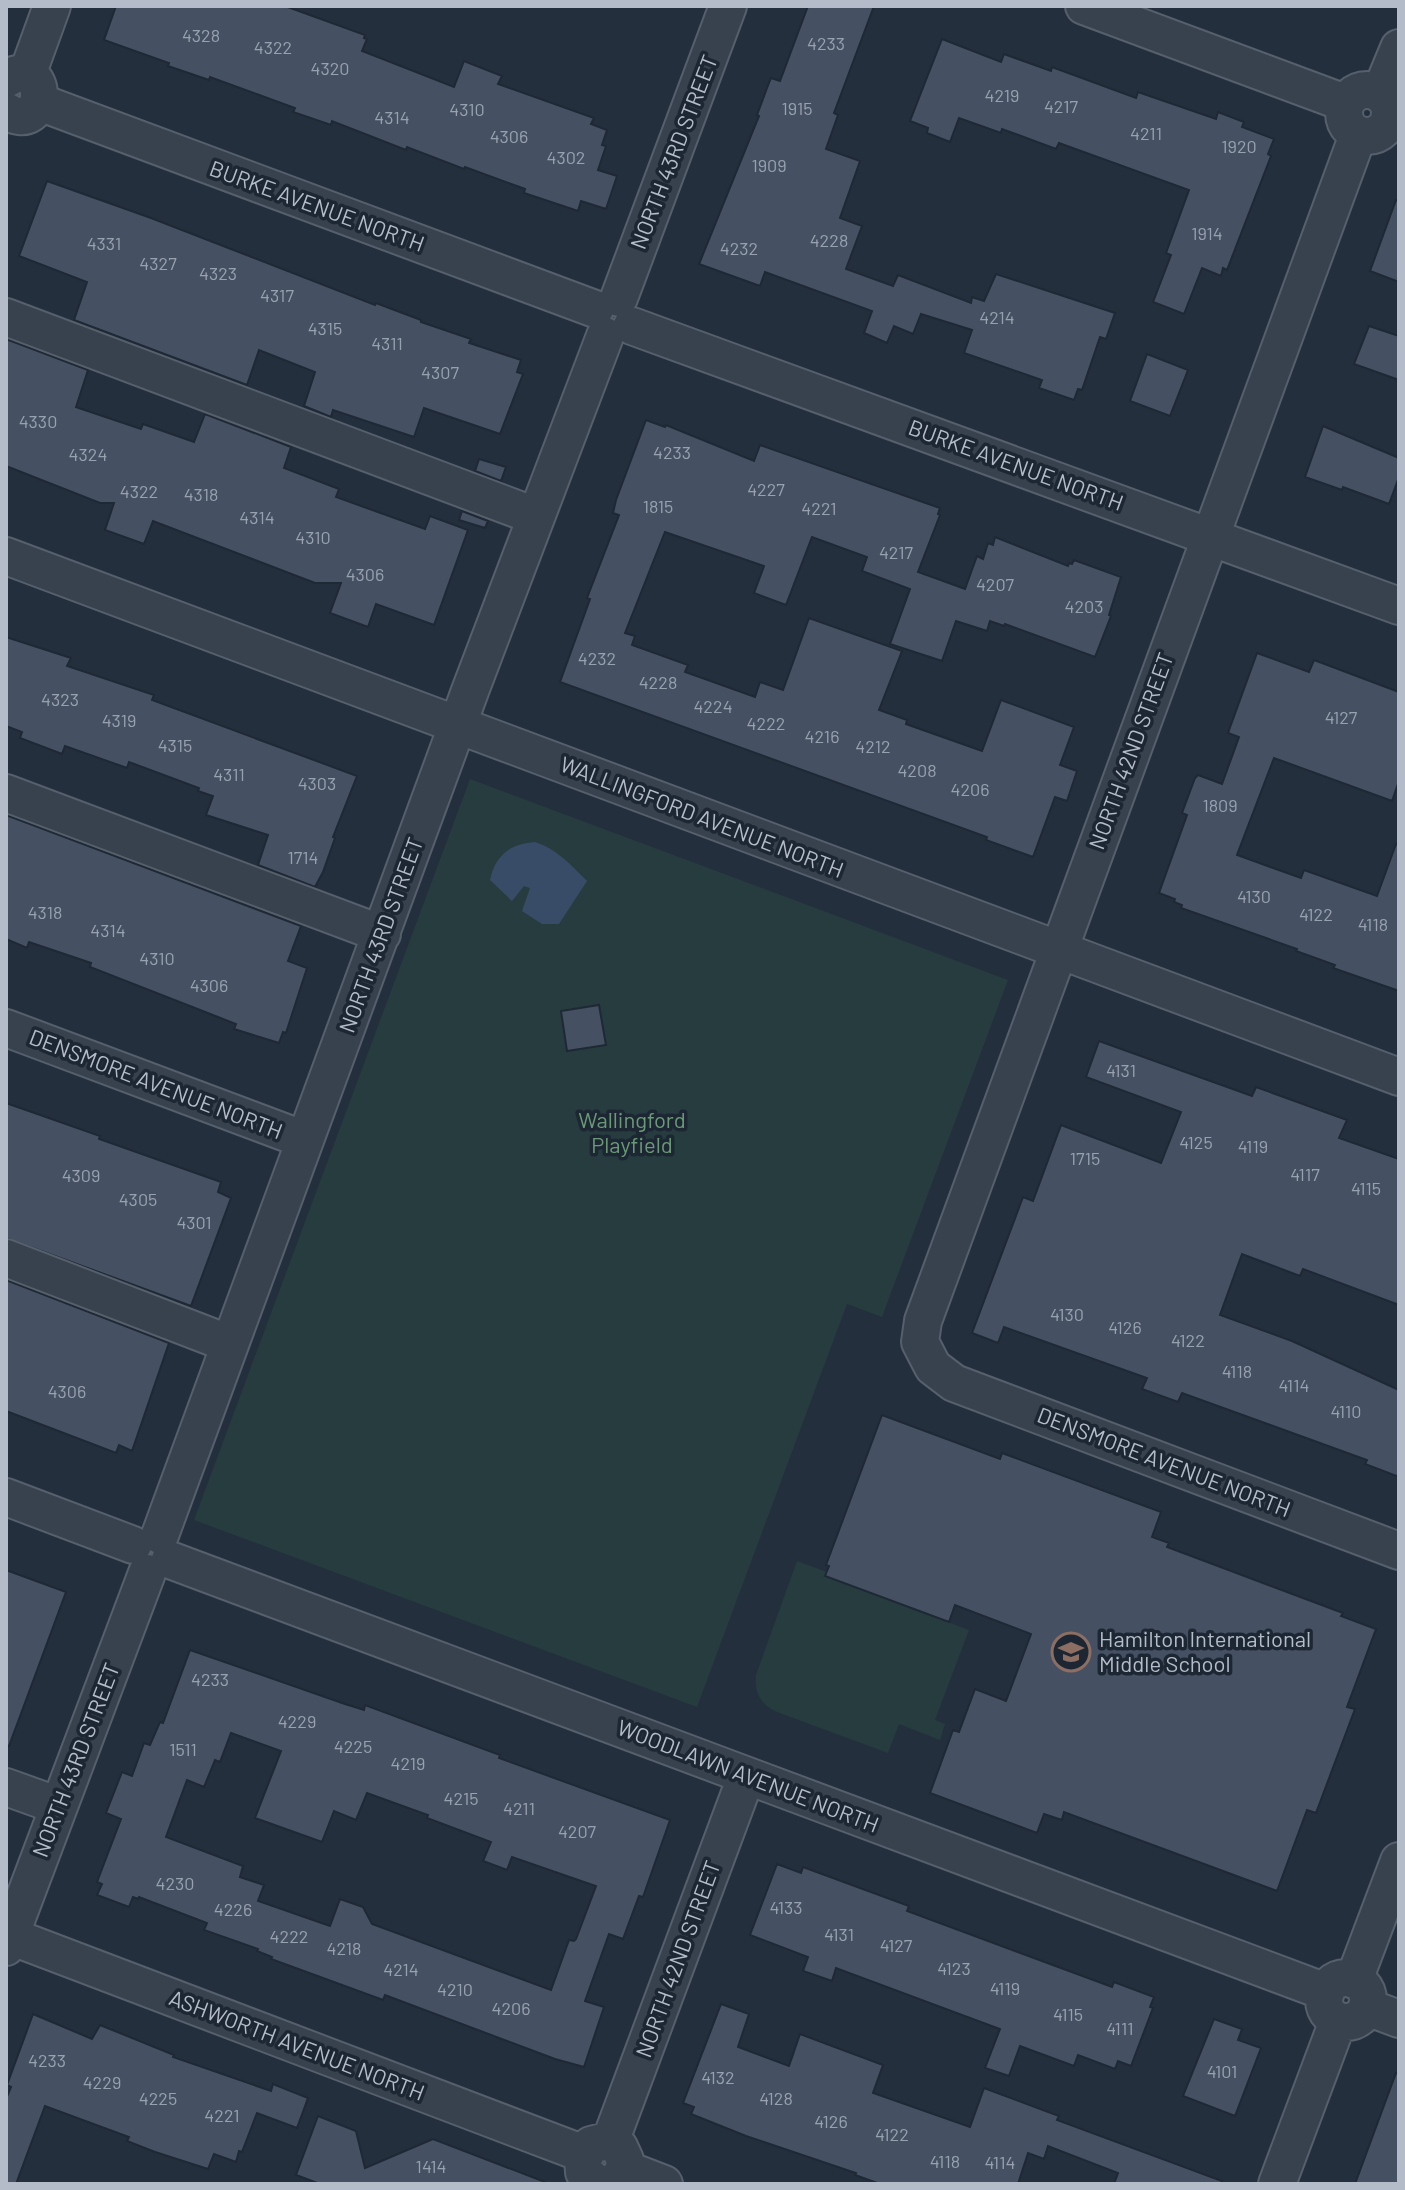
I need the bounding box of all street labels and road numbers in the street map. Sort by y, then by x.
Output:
street label: NORTH 43RD STREET [624,51,722,252]
street label: BURKE AVENUE NORTH [206,154,428,256]
street label: BURKE AVENUE NORTH [905,413,1127,515]
street label: NORTH 42ND STREET [1082,649,1178,853]
street label: WALLINGFORD AVENUE NORTH [557,750,848,882]
street label: NORTH 43RD STREET [333,834,427,1036]
street label: DENSMORE AVENUE NORTH [26,1023,287,1143]
street label: DENSMORE AVENUE NORTH [1034,1401,1295,1521]
street label: NORTH 43RD STREET [26,1659,124,1860]
street label: WOODLAWN AVENUE NORTH [614,1713,883,1837]
street label: NORTH 42ND STREET [629,1857,725,2061]
street label: ASHWORTH AVENUE NORTH [166,1983,429,2105]

